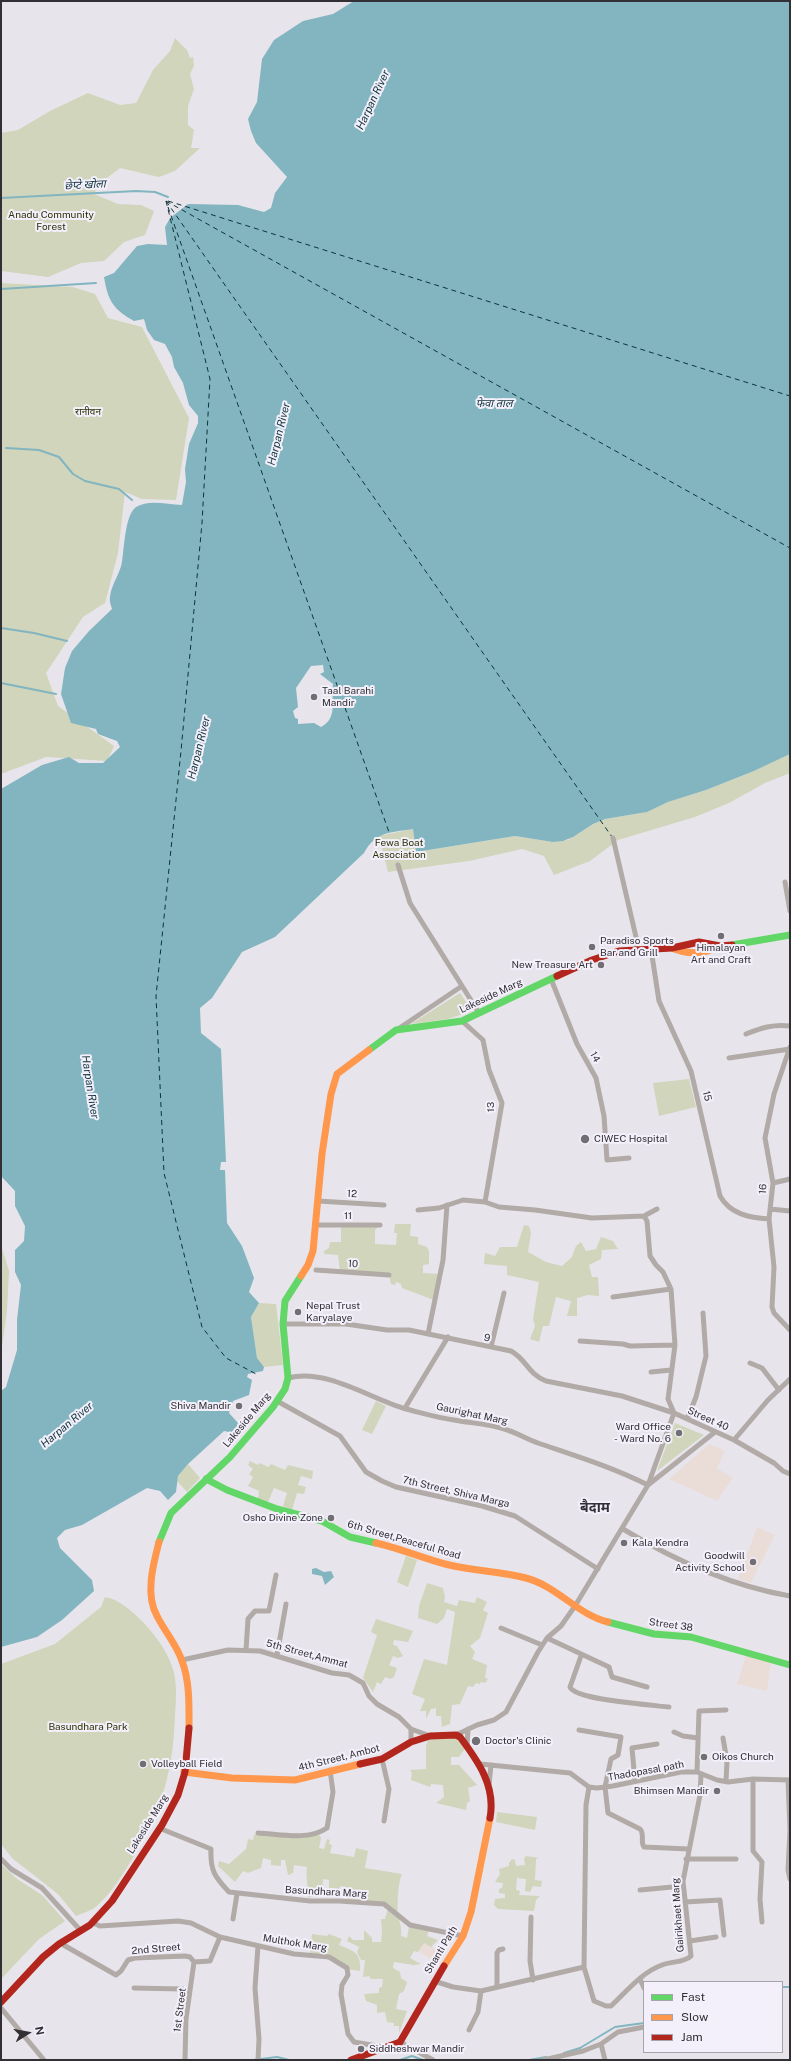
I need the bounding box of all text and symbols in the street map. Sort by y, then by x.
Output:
water label: Harpan River [353,68,393,132]
water label: छेप्टे खोला [64,177,106,193]
park label: Anadu Community Forest [8,209,94,232]
water label: फेवा ताल [476,397,512,411]
water label: Harpan River [265,401,293,467]
park label: रानीवन [75,406,101,418]
place label: Taal Barahi Mandir [322,685,374,708]
marker: Taal Barahi Mandir [309,692,319,702]
water label: Harpan River [185,715,213,781]
park label: Fewa Boat Association [372,837,426,860]
marker: Himalayan Art and Craft [716,931,726,941]
place label: Paradiso Sports Bar and Grill [600,935,674,958]
marker: Paradiso Sports Bar and Grill [587,942,597,952]
place label: Himalayan Art and Craft [691,942,751,966]
place label: New Treasure Art [512,959,593,971]
marker: New Treasure Art [596,960,606,970]
street label: Lakeside Marg [458,976,524,1016]
street label: 14 [587,1050,603,1064]
water label: Harpan River [78,1054,102,1120]
street label: 15 [700,1089,714,1103]
street label: 13 [485,1102,497,1112]
marker: CIWEC Hospital [579,1133,591,1145]
place label: CIWEC Hospital [594,1133,668,1145]
street label: 16 [757,1183,769,1195]
street label: 12 [347,1188,357,1200]
street label: 11 [344,1210,352,1222]
street label: 10 [347,1258,359,1270]
place label: Nepal Trust Karyalaye [306,1300,360,1324]
marker: Nepal Trust Karyalaye [293,1307,303,1317]
street label: 9 [483,1332,491,1344]
street label: Lakeside Marg [221,1390,273,1450]
water label: Harpan River [38,1399,96,1451]
place label: Shiva Mandir [171,1400,231,1412]
marker: Shiva Mandir [234,1401,244,1411]
street label: Gaurighat Marg [435,1401,509,1427]
street label: Street 40 [685,1405,731,1433]
place label: Ward Office - Ward No. 6 [614,1421,671,1444]
marker: Ward Office - Ward No. 6 [674,1428,684,1438]
street label: 7th Street, Shiva Marga [401,1474,511,1510]
district label: बैदाम [580,1500,610,1516]
place label: Osho Divine Zone [243,1512,323,1524]
marker: Osho Divine Zone [326,1513,336,1523]
street label: 6th Street,Peaceful Road [346,1518,462,1562]
place label: Kala Kendra [632,1537,688,1549]
marker: Kala Kendra [619,1538,629,1548]
place label: Goodwill Activity School [675,1550,745,1574]
marker: Goodwill Activity School [748,1557,758,1567]
street label: Street 38 [648,1616,694,1634]
street label: 5th Street,Ammat [265,1637,349,1671]
park label: Basundhara Park [48,1721,128,1733]
marker: Doctor's Clinic [470,1735,482,1747]
place label: Doctor's Clinic [485,1735,551,1747]
street label: 4th Street, Ambot [297,1742,381,1774]
place label: Oikos Church [712,1751,774,1763]
marker: Oikos Church [699,1752,709,1762]
place label: Volleyball Field [151,1758,222,1770]
street label: Thadopasal path [607,1758,685,1784]
marker: Volleyball Field [138,1759,148,1769]
place label: Bhimsen Mandir [634,1785,709,1797]
marker: Bhimsen Mandir [712,1786,722,1796]
street label: Lakeside Marg [125,1792,171,1856]
street label: Gairikhaet Marg [669,1877,687,1953]
street label: Basundhara Marg [285,1884,367,1900]
street label: Shanti Path [422,1924,460,1976]
street label: Multhok Marg [262,1932,328,1954]
street label: 2nd Street [131,1941,181,1957]
legend [643,1981,783,2053]
street label: 1st Street [171,1987,189,2033]
text: Fast [681,1990,705,2004]
text: Slow [681,2010,708,2024]
north arrow [8,2013,48,2053]
text: N [33,2025,46,2036]
text: Jam [681,2030,703,2044]
place label: Siddheshwar Mandir [369,2043,464,2055]
marker: Siddheshwar Mandir [356,2044,366,2054]

